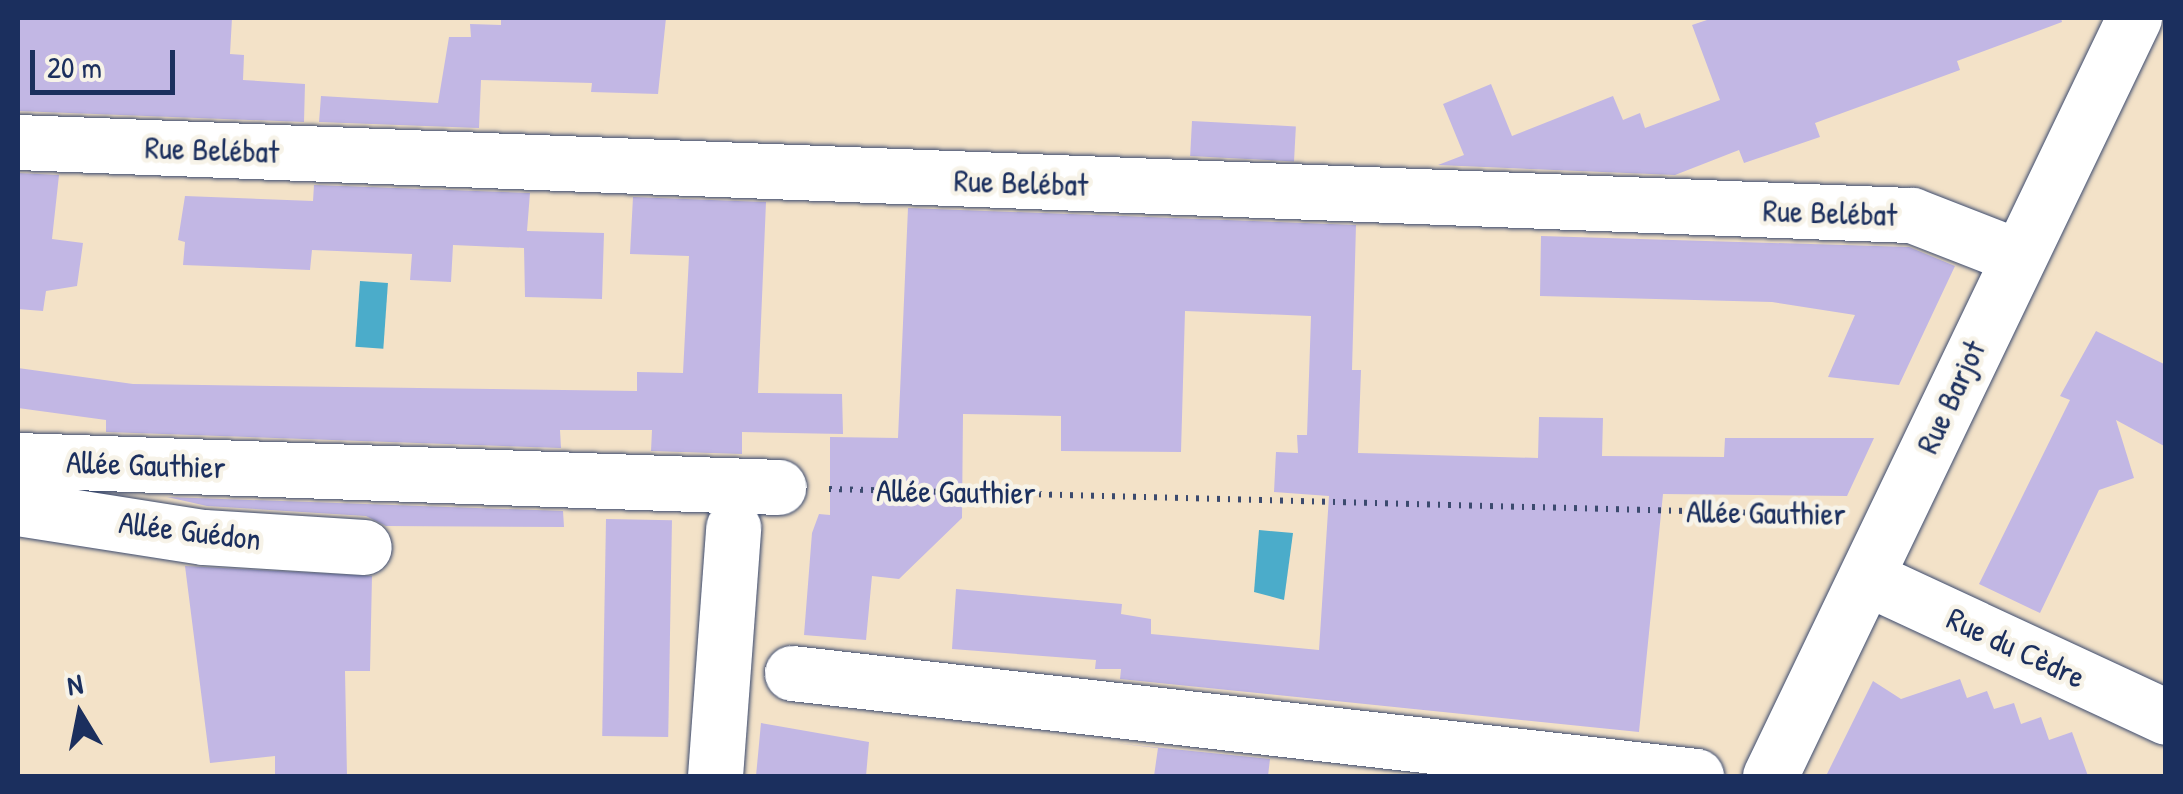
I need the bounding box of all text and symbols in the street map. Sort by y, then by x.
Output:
scale bar [35,30,180,92]
text: 20 m [47,47,102,87]
street label: Rue Belébat [144,128,280,172]
street label: Rue Belébat [953,161,1089,205]
street label: Rue Belébat [1762,191,1898,235]
street label: Rue Barjot [1908,335,1994,459]
street label: Allée Gauthier [66,443,226,487]
street label: Allée Gauthier [876,471,1036,513]
street label: Allée Gauthier [1686,492,1846,534]
street label: Allée Guédon [117,503,263,559]
street label: Rue du Cèdre [1941,599,2091,697]
north arrow [30,664,130,764]
text: N [64,664,85,704]

